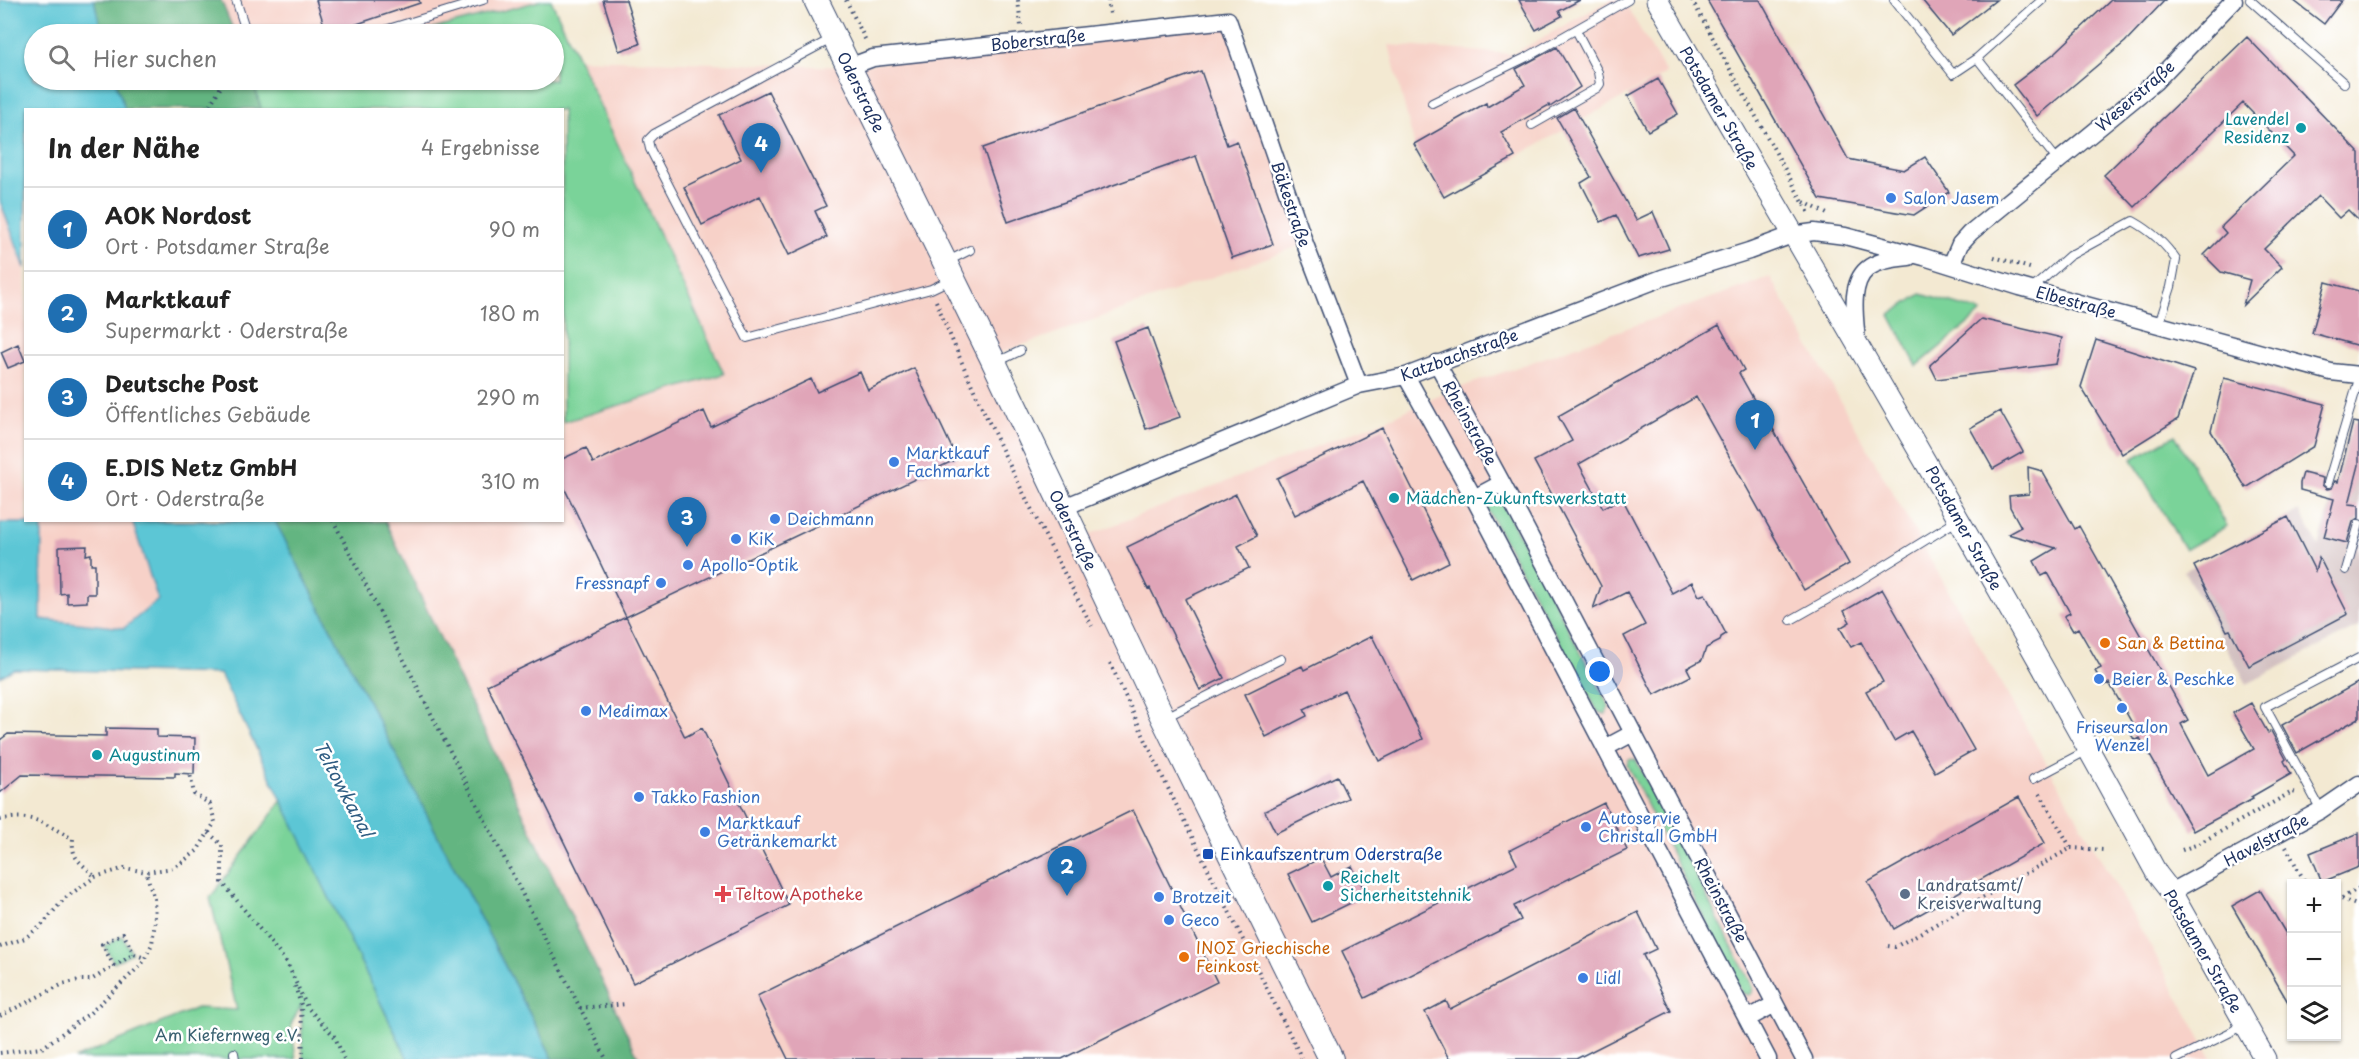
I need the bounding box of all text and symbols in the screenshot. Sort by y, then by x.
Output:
street label: Boberstraße [989,22,1087,56]
search box [24,24,564,90]
icon: search [45,41,78,74]
text: Hier suchen [93,41,217,74]
street label: Potsdamer Straße [1675,41,1765,174]
street label: Oderstraße [832,47,892,136]
street label: Weserstraße [2089,54,2179,136]
place label: Lavendel Residenz [2224,106,2289,148]
marker: Lavendel Residenz [2294,121,2308,135]
pin: 4 [742,124,780,173]
text: In der Nähe [48,128,200,167]
text: 4 Ergebnisse [421,132,540,162]
street label: Bäkestraße [1266,157,1318,250]
place label: Salon Jasem [1903,185,1999,209]
marker: Salon Jasem [1884,191,1898,205]
text: AOK Nordost [105,198,251,231]
text: 1 [63,214,72,244]
text: 90 m [489,214,540,244]
text: Ort · Potsdamer Straße [105,231,330,261]
street label: Elbestraße [2034,279,2119,323]
text: Marktkauf [105,282,230,315]
text: 2 [60,298,75,328]
text: 180 m [480,298,540,328]
text: Supermarkt · Oderstraße [105,315,348,345]
street label: Katzbachstraße [1396,322,1521,386]
text: Deutsche Post [105,366,259,399]
street label: Rheinstraße [1438,376,1504,469]
text: 3 [61,382,74,412]
text: 290 m [476,382,540,412]
text: Öffentliches Gebäude [105,399,311,429]
pin: 1 [1736,400,1774,450]
place label: Marktkauf Fachmarkt [906,440,991,482]
text: E.DIS Netz GmbH [105,450,297,483]
marker: Marktkauf Fachmarkt [887,455,901,469]
street label: Potsdamer Straße [1921,461,2009,594]
text: 4 [61,466,74,496]
text: 310 m [480,466,540,496]
text: Ort · Oderstraße [105,483,265,513]
street label: Oderstraße [1044,485,1104,574]
place label: Mädchen-Zukunftswerkstatt [1406,485,1626,509]
marker: Mädchen-Zukunftswerkstatt [1387,491,1401,505]
pin: 3 [668,498,706,547]
place label: Deichmann [787,506,874,530]
marker: Deichmann [768,512,782,526]
place label: KiK [748,526,775,550]
marker: KiK [729,532,743,546]
place label: Apollo-Optik [700,552,799,576]
marker: Apollo-Optik [681,558,695,572]
place label: Fressnapf [575,570,650,594]
marker: Fressnapf [654,576,668,590]
place label: San & Bettina [2117,630,2225,654]
marker: San & Bettina [2098,636,2112,650]
your location [1585,657,1614,686]
place label: Beier & Peschke [2111,666,2235,690]
marker: Beier & Peschke [2092,672,2106,686]
place label: Medimax [598,698,668,722]
marker: Friseursalon Wenzel [2115,701,2129,715]
marker: Medimax [579,704,593,718]
place label: Friseursalon Wenzel [2076,714,2168,756]
water label: Teltowkanal [308,736,382,844]
place label: Augustinum [109,742,201,766]
marker: Augustinum [90,748,104,762]
place label: Takko Fashion [651,784,760,808]
marker: Takko Fashion [632,790,646,804]
place label: Autoservie Christall GmbH [1598,805,1718,847]
street label: Havelstraße [2219,807,2312,872]
place label: Marktkauf Getränkemarkt [717,810,837,852]
marker: Autoservie Christall GmbH [1579,820,1593,834]
marker: Marktkauf Getränkemarkt [698,825,712,839]
place label: Einkaufszentrum Oderstraße [1220,841,1443,865]
pin: 2 [1048,846,1086,896]
marker: Einkaufszentrum Oderstraße [1201,847,1215,861]
street label: Rheinstraße [1689,853,1754,946]
place label: Reichelt Sicherheitstehnik [1340,864,1472,906]
place label: Landratsamt/ Kreisverwaltung [1917,872,2042,914]
marker: Reichelt Sicherheitstehnik [1321,879,1335,893]
map controls [2287,879,2341,1041]
button: + [2287,879,2341,933]
place label: Teltow Apotheke [735,881,863,905]
place label: Brotzeit [1171,884,1232,908]
street label: Potsdamer Straße [2159,884,2249,1017]
marker: Teltow Apotheke [716,887,730,901]
marker: Landratsamt/ Kreisverwaltung [1898,887,1912,901]
marker: Brotzeit [1152,890,1166,904]
place label: Geco [1181,907,1220,931]
marker: Geco [1162,913,1176,927]
button: − [2287,933,2341,987]
place label: INOΣ Griechische Feinkost [1196,935,1330,977]
marker: INOΣ Griechische Feinkost [1177,950,1191,964]
place label: Lidl [1595,965,1621,989]
marker: Lidl [1576,971,1590,985]
button: layers [2287,987,2341,1041]
park label: Am Kiefernweg e.V. [155,1022,301,1046]

